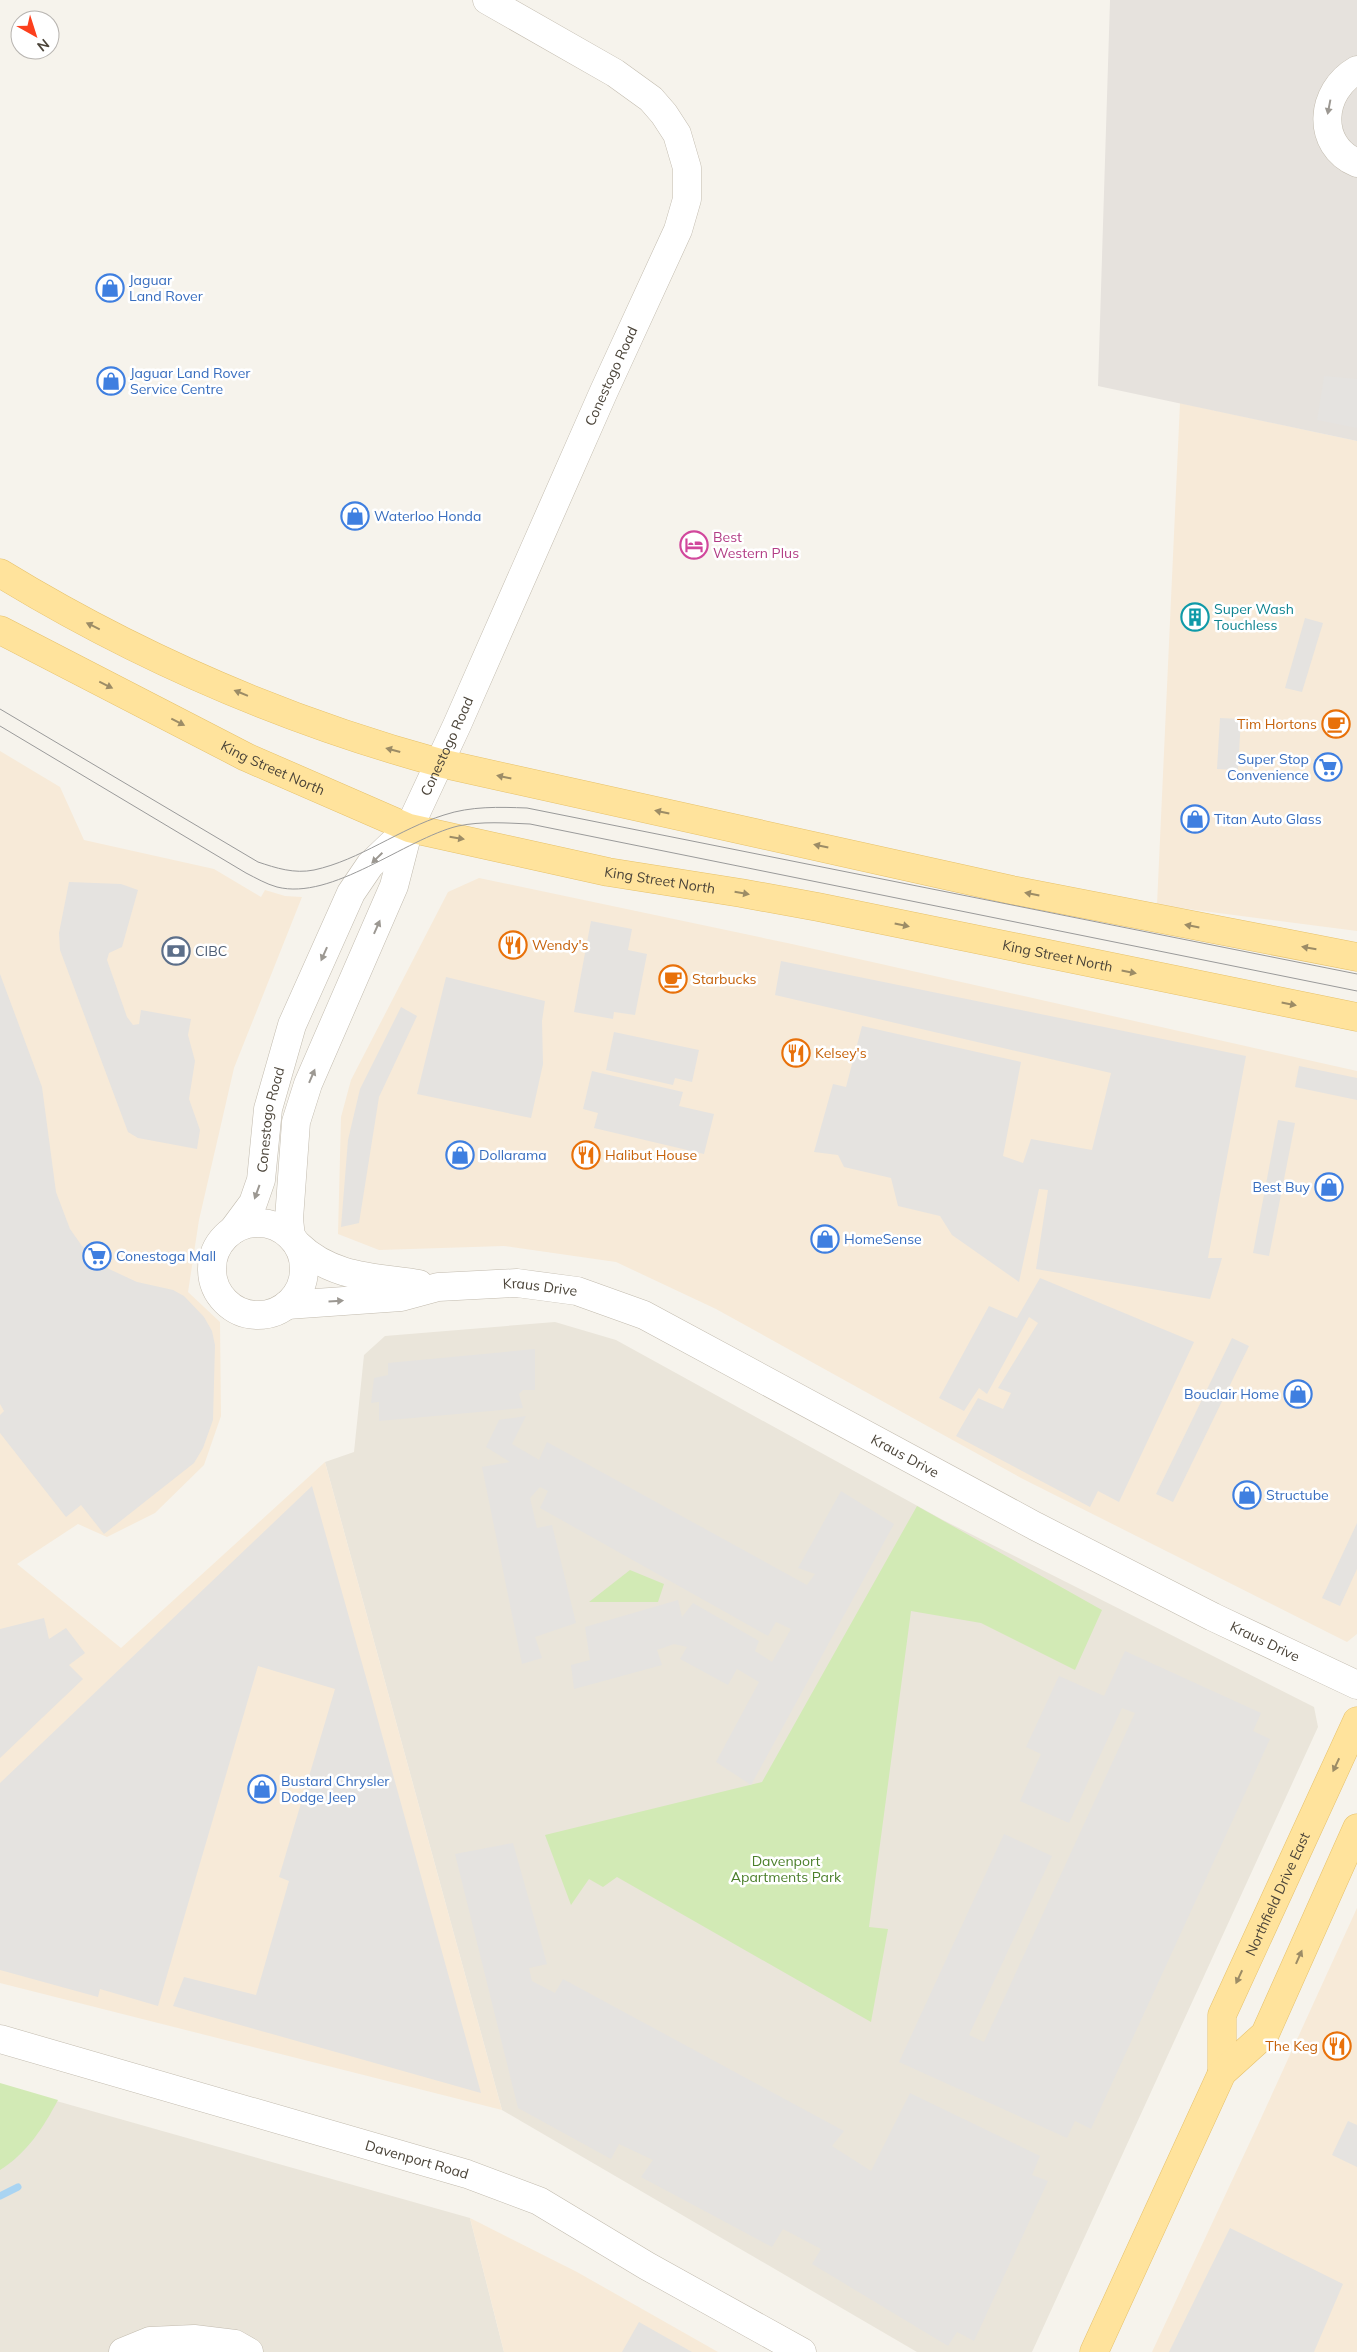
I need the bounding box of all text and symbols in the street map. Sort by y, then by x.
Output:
north arrow [10,10,60,60]
text: N [33,35,53,55]
one-way arrow [1325,99,1333,115]
place label: Jaguar Land Rover [129,271,204,305]
shop icon: Jaguar Land Rover [95,273,125,303]
street label: Conestogo Road [581,324,641,429]
place label: Jaguar Land Rover Service Centre [130,364,251,398]
shop icon: Jaguar Land Rover Service Centre [96,366,126,396]
shop icon: Waterloo Honda [340,501,370,531]
place label: Waterloo Honda [374,507,481,525]
place label: Best Western Plus [713,528,799,562]
hotel icon: Best Western Plus [679,530,709,560]
place label: Super Wash Touchless [1214,600,1294,634]
building icon: Super Wash Touchless [1180,602,1210,632]
one-way arrow [86,621,100,629]
one-way arrow [99,681,113,689]
one-way arrow [233,689,248,697]
street label: Conestogo Road [416,694,477,799]
cafe icon: Tim Hortons [1321,709,1351,739]
place label: Tim Hortons [1237,715,1317,733]
one-way arrow [171,718,185,726]
street label: King Street North [218,737,328,799]
one-way arrow [385,746,400,754]
place label: Super Stop Convenience [1227,750,1309,784]
supermarket icon: Super Stop Convenience [1313,752,1343,782]
one-way arrow [496,773,511,781]
shop icon: Titan Auto Glass [1180,804,1210,834]
one-way arrow [655,808,670,816]
place label: Titan Auto Glass [1214,810,1322,828]
one-way arrow [449,834,465,842]
one-way arrow [813,842,829,850]
one-way arrow [372,852,384,864]
street label: King Street North [603,863,717,898]
one-way arrow [735,890,751,898]
one-way arrow [1025,890,1040,898]
one-way arrow [373,920,381,934]
one-way arrow [894,921,910,929]
one-way arrow [1183,921,1199,929]
restaurant icon: Wendy's [498,930,528,960]
bank icon: CIBC [161,936,191,966]
place label: Wendy's [532,936,588,954]
street label: King Street North [1001,936,1114,976]
place label: CIBC [195,942,227,960]
one-way arrow [1301,944,1317,952]
one-way arrow [320,946,329,961]
cafe icon: Starbucks [658,964,688,994]
one-way arrow [1122,968,1138,976]
place label: Starbucks [692,970,757,988]
one-way arrow [1281,1000,1297,1008]
restaurant icon: Kelsey's [781,1038,811,1068]
place label: Kelsey's [815,1044,867,1062]
street label: Conestogo Road [253,1065,289,1173]
one-way arrow [308,1068,316,1083]
shop icon: Dollarama [445,1140,475,1170]
restaurant icon: Halibut House [571,1140,601,1170]
place label: Dollarama [479,1146,547,1164]
place label: Halibut House [605,1146,697,1164]
shop icon: Best Buy [1314,1172,1344,1202]
place label: Best Buy [1252,1178,1311,1196]
one-way arrow [253,1185,261,1200]
shop icon: HomeSense [810,1224,840,1254]
place label: HomeSense [844,1230,922,1248]
supermarket icon: Conestoga Mall [82,1241,112,1271]
place label: Conestoga Mall [116,1247,216,1265]
street label: Kraus Drive [502,1274,578,1300]
one-way arrow [328,1296,344,1304]
shop icon: Bouclair Home [1283,1379,1313,1409]
place label: Bouclair Home [1184,1385,1279,1403]
street label: Kraus Drive [868,1430,942,1482]
shop icon: Structube [1232,1480,1262,1510]
place label: Structube [1266,1486,1329,1504]
street label: Kraus Drive [1227,1617,1303,1666]
one-way arrow [1332,1758,1340,1772]
place label: Bustard Chrysler Dodge Jeep [281,1772,390,1806]
shop icon: Bustard Chrysler Dodge Jeep [247,1774,277,1804]
street label: Northfield Drive East [1241,1829,1314,1959]
park label: Davenport Apartments Park [731,1852,842,1886]
one-way arrow [1296,1950,1304,1964]
one-way arrow [1235,1969,1244,1984]
restaurant icon: The Keg [1322,2031,1352,2061]
place label: The Keg [1265,2037,1318,2055]
street label: Davenport Road [363,2136,471,2183]

